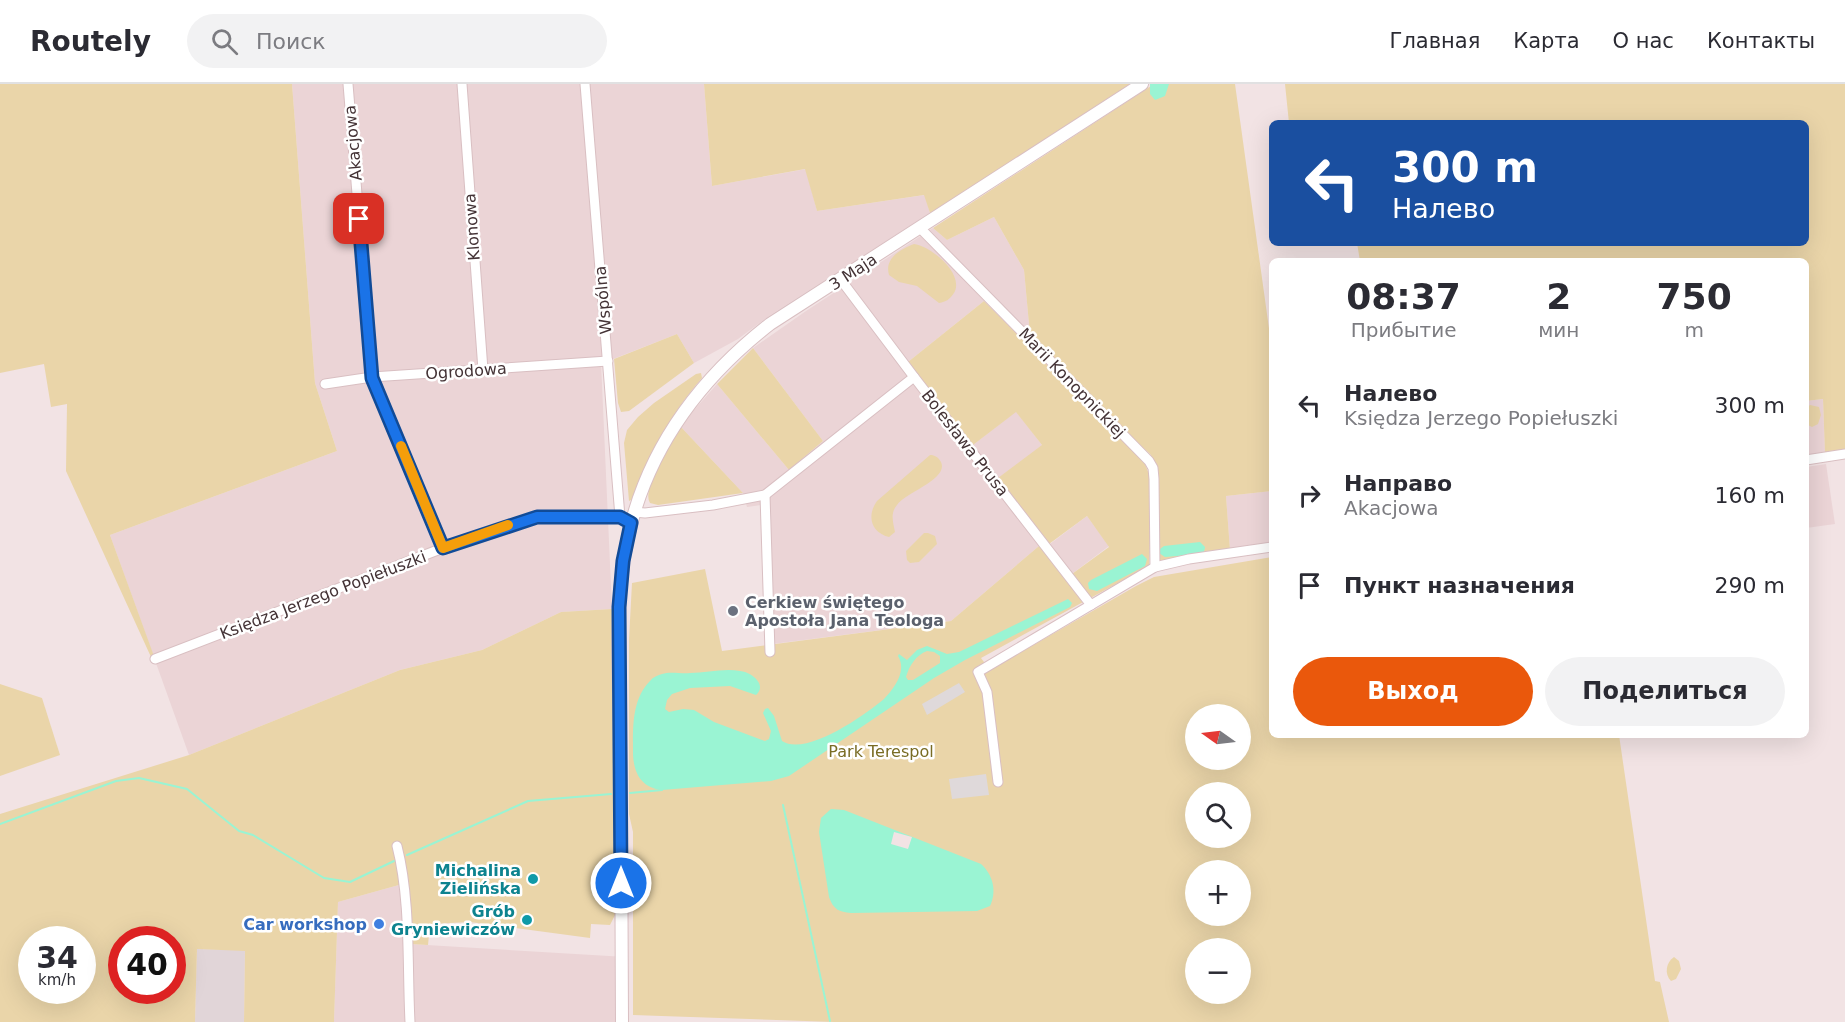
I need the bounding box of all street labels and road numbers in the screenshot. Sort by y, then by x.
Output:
street label: Akacjowa [340,104,366,182]
street label: Klonowa [460,193,484,261]
street label: 3 Maja [826,250,880,294]
street label: Wspólna [591,265,615,335]
street label: Marii Konopnickiej [1015,324,1129,442]
street label: Ogrodowa [425,359,507,383]
street label: Bolesława Prusa [918,386,1012,500]
street label: Księdza Jerzego Popiełuszki [217,547,429,643]

